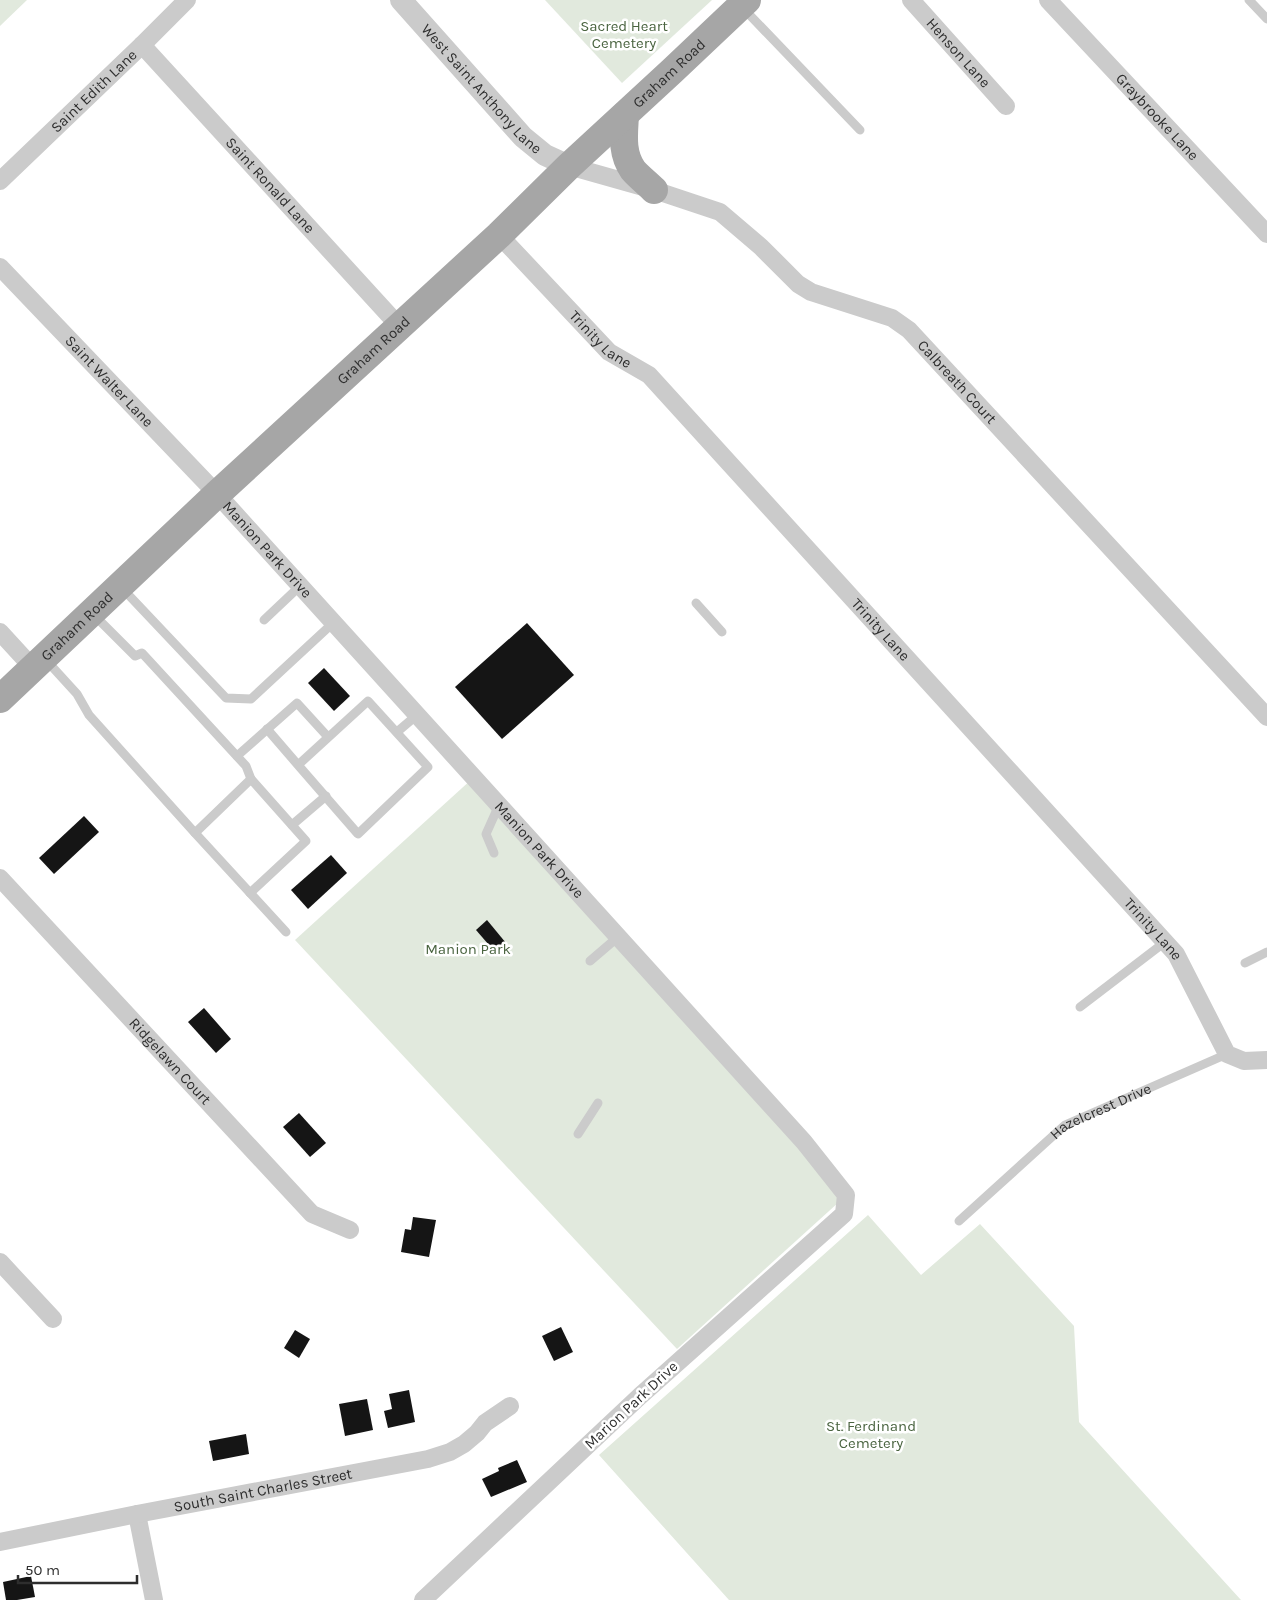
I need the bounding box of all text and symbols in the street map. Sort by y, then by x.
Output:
street label: Henson Lane [922,14,994,91]
park label: Sacred Heart Cemetery [580,17,668,52]
street label: West Saint Anthony Lane [418,20,545,158]
street label: Graham Road [629,35,709,112]
street label: Saint Edith Lane [47,46,141,136]
street label: Graybrooke Lane [1112,69,1202,164]
street label: Saint Ronald Lane [222,134,319,237]
street label: Trinity Lane [566,307,635,372]
street label: Graham Road [333,312,414,388]
street label: Saint Walter Lane [61,332,157,431]
street label: Calbreath Court [914,336,1000,428]
street label: Manion Park Drive [219,497,316,602]
street label: Graham Road [37,588,117,665]
street label: Trinity Lane [848,595,914,665]
street label: Manion Park Drive [491,798,588,902]
street label: Trinity Lane [1120,894,1186,963]
park label: Manion Park [425,940,511,958]
street label: Ridgelawn Court [125,1014,215,1109]
street label: Hazelcrest Drive [1046,1079,1154,1143]
street label: Marion Park Drive [581,1357,681,1453]
park label: St. Ferdinand Cemetery [826,1417,916,1452]
street label: South Saint Charles Street [172,1464,354,1516]
scale bar [18,1552,136,1584]
text: 50 m [25,1561,60,1579]

